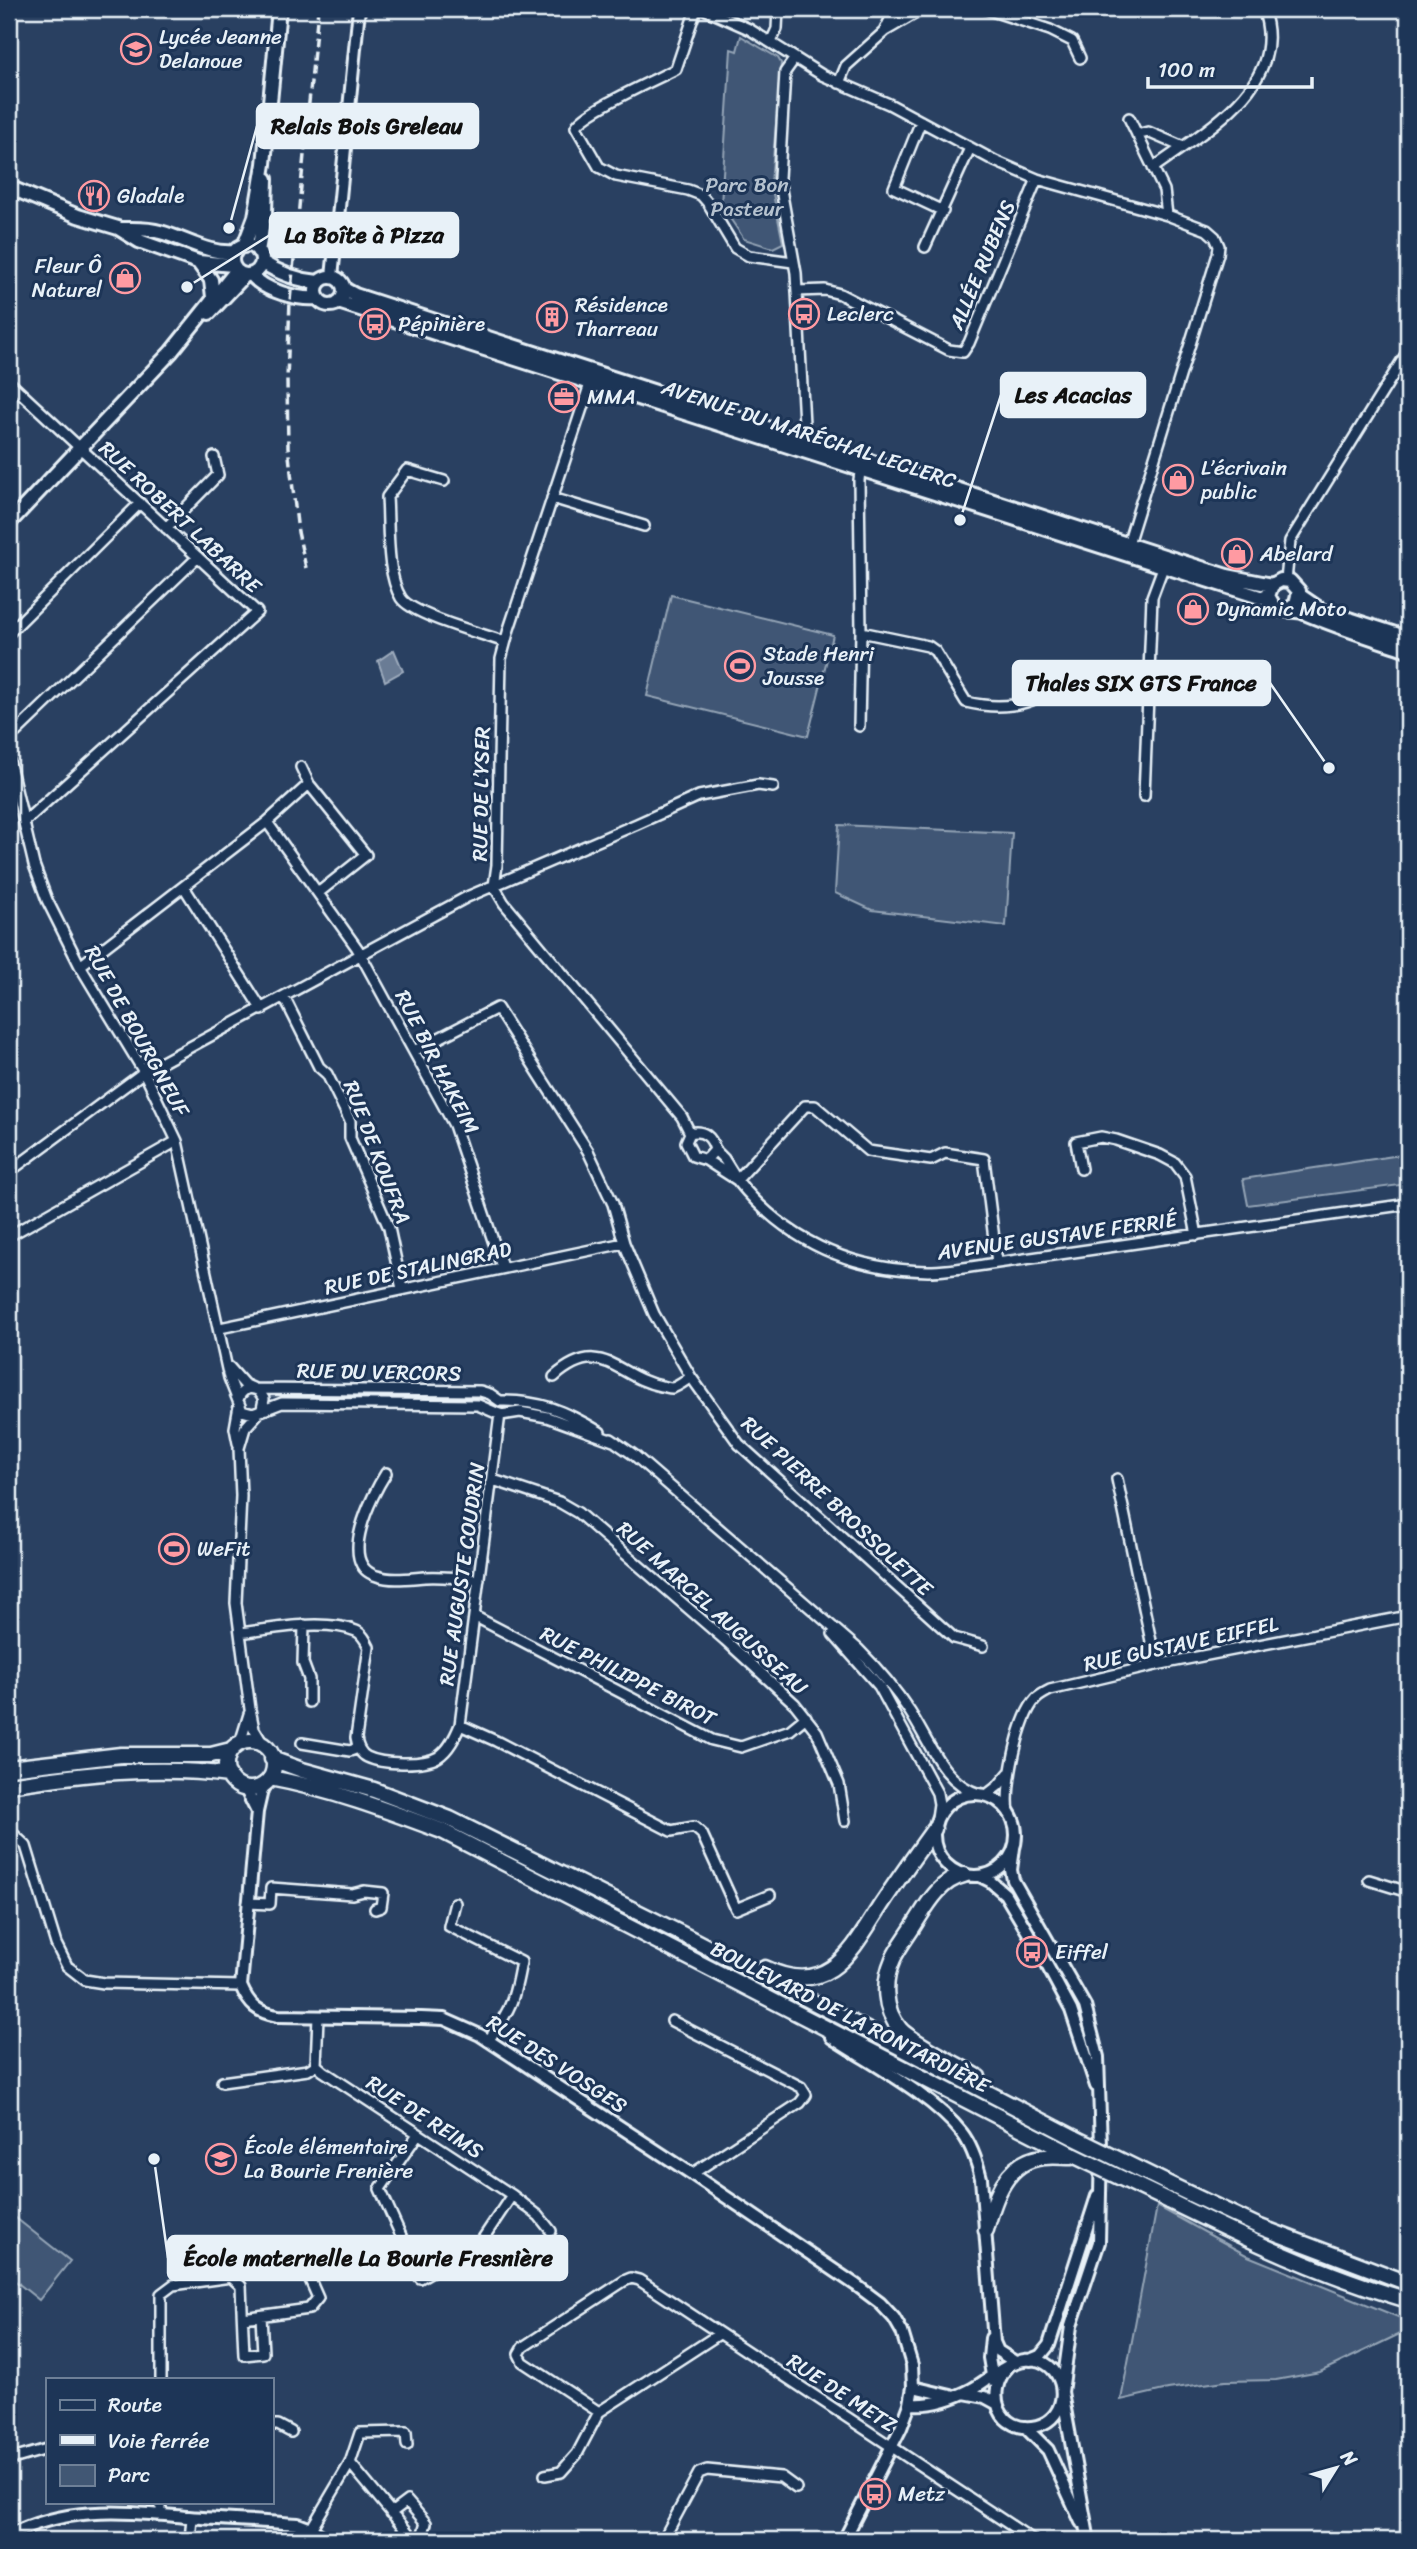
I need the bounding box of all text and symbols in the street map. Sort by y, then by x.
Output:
place label: Lycée Jeanne Delanoue [159,18,282,80]
school or university icon: Lycée Jeanne Delanoue [119,32,153,66]
scale bar [1148,46,1312,90]
text: 100 m [1158,51,1215,89]
callout: Relais Bois Greleau [257,104,478,148]
text: Relais Bois Greleau [270,106,464,147]
park label: Parc Bon Pasteur [705,166,789,228]
place label: Gladale [117,177,184,215]
restaurant icon: Gladale [77,179,111,213]
street label: ALLÉE RUBENS [937,194,1026,337]
callout: La Boîte à Pizza [270,213,458,257]
text: La Boîte à Pizza [284,215,445,256]
place label: Fleur Ô Naturel [32,247,103,309]
shop icon: Fleur Ô Naturel [108,261,142,295]
place label: Résidence Tharreau [575,286,668,348]
place label: Leclerc [827,295,894,333]
bus stop icon: Leclerc [787,297,821,331]
building icon: Résidence Tharreau [535,300,569,334]
place label: Pépinière [398,305,485,343]
bus stop icon: Pépinière [358,307,392,341]
street label: AVENUE DU MARÉCHAL LECLERC [656,368,961,500]
callout: Les Acacias [1001,373,1145,417]
text: Les Acacias [1014,375,1133,416]
place label: MMA [587,378,636,416]
office icon: MMA [547,380,581,414]
street label: RUE ROBERT LABARRE [90,431,271,604]
place label: L’écrivain public [1200,449,1287,511]
shop icon: L’écrivain public [1161,463,1195,497]
place label: Abelard [1259,535,1334,573]
shop icon: Abelard [1220,537,1254,571]
place label: Dynamic Moto [1216,590,1347,628]
shop icon: Dynamic Moto [1176,592,1210,626]
place label: Stade Henri Jousse [762,635,875,697]
sports icon: Stade Henri Jousse [723,649,757,683]
callout: Thales SIX GTS France [1013,661,1270,705]
text: Thales SIX GTS France [1025,663,1257,704]
street label: RUE DE L’YSER [461,726,501,862]
street label: RUE DE BOURGNEUF [74,938,201,1125]
street label: RUE BIR HAKEIM [384,983,490,1141]
street label: RUE DE KOUFRA [332,1075,422,1229]
street label: AVENUE GUSTAVE FERRIÉ [934,1200,1181,1272]
street label: RUE DE STALINGRAD [321,1230,516,1306]
street label: RUE DU VERCORS [296,1352,462,1392]
street label: RUE PIERRE BROSSOLETTE [732,1406,943,1607]
street label: RUE AUGUSTE COUDRIN [428,1460,497,1688]
street label: RUE MARCEL AUGUSSEAU [607,1511,817,1706]
place label: WeFit [197,1530,250,1568]
sports icon: WeFit [157,1532,191,1566]
street label: RUE GUSTAVE EIFFEL [1080,1605,1282,1683]
street label: RUE PHILIPPE BIROT [533,1615,724,1738]
street label: BOULEVARD DE LA RONTARDIÈRE [704,1930,998,2105]
place label: Eiffel [1055,1933,1109,1971]
bus stop icon: Eiffel [1015,1935,1049,1969]
street label: RUE DES VOSGES [479,2004,635,2124]
street label: RUE DE REIMS [358,2064,492,2170]
place label: École élémentaire La Bourie Frenière [244,2128,414,2190]
school or university icon: École élémentaire La Bourie Frenière [204,2142,238,2176]
callout: École maternelle La Bourie Fresnière [168,2236,567,2280]
text: École maternelle La Bourie Fresnière [183,2238,553,2279]
street label: RUE DE METZ [779,2343,905,2443]
legend [46,2378,273,2504]
text: Route [108,2386,162,2424]
text: Voie ferrée [108,2422,210,2460]
north arrow [1302,2434,1372,2504]
text: N [1331,2442,1367,2474]
text: Parc [108,2456,150,2494]
place label: Metz [898,2475,946,2513]
bus stop icon: Metz [858,2477,892,2511]

